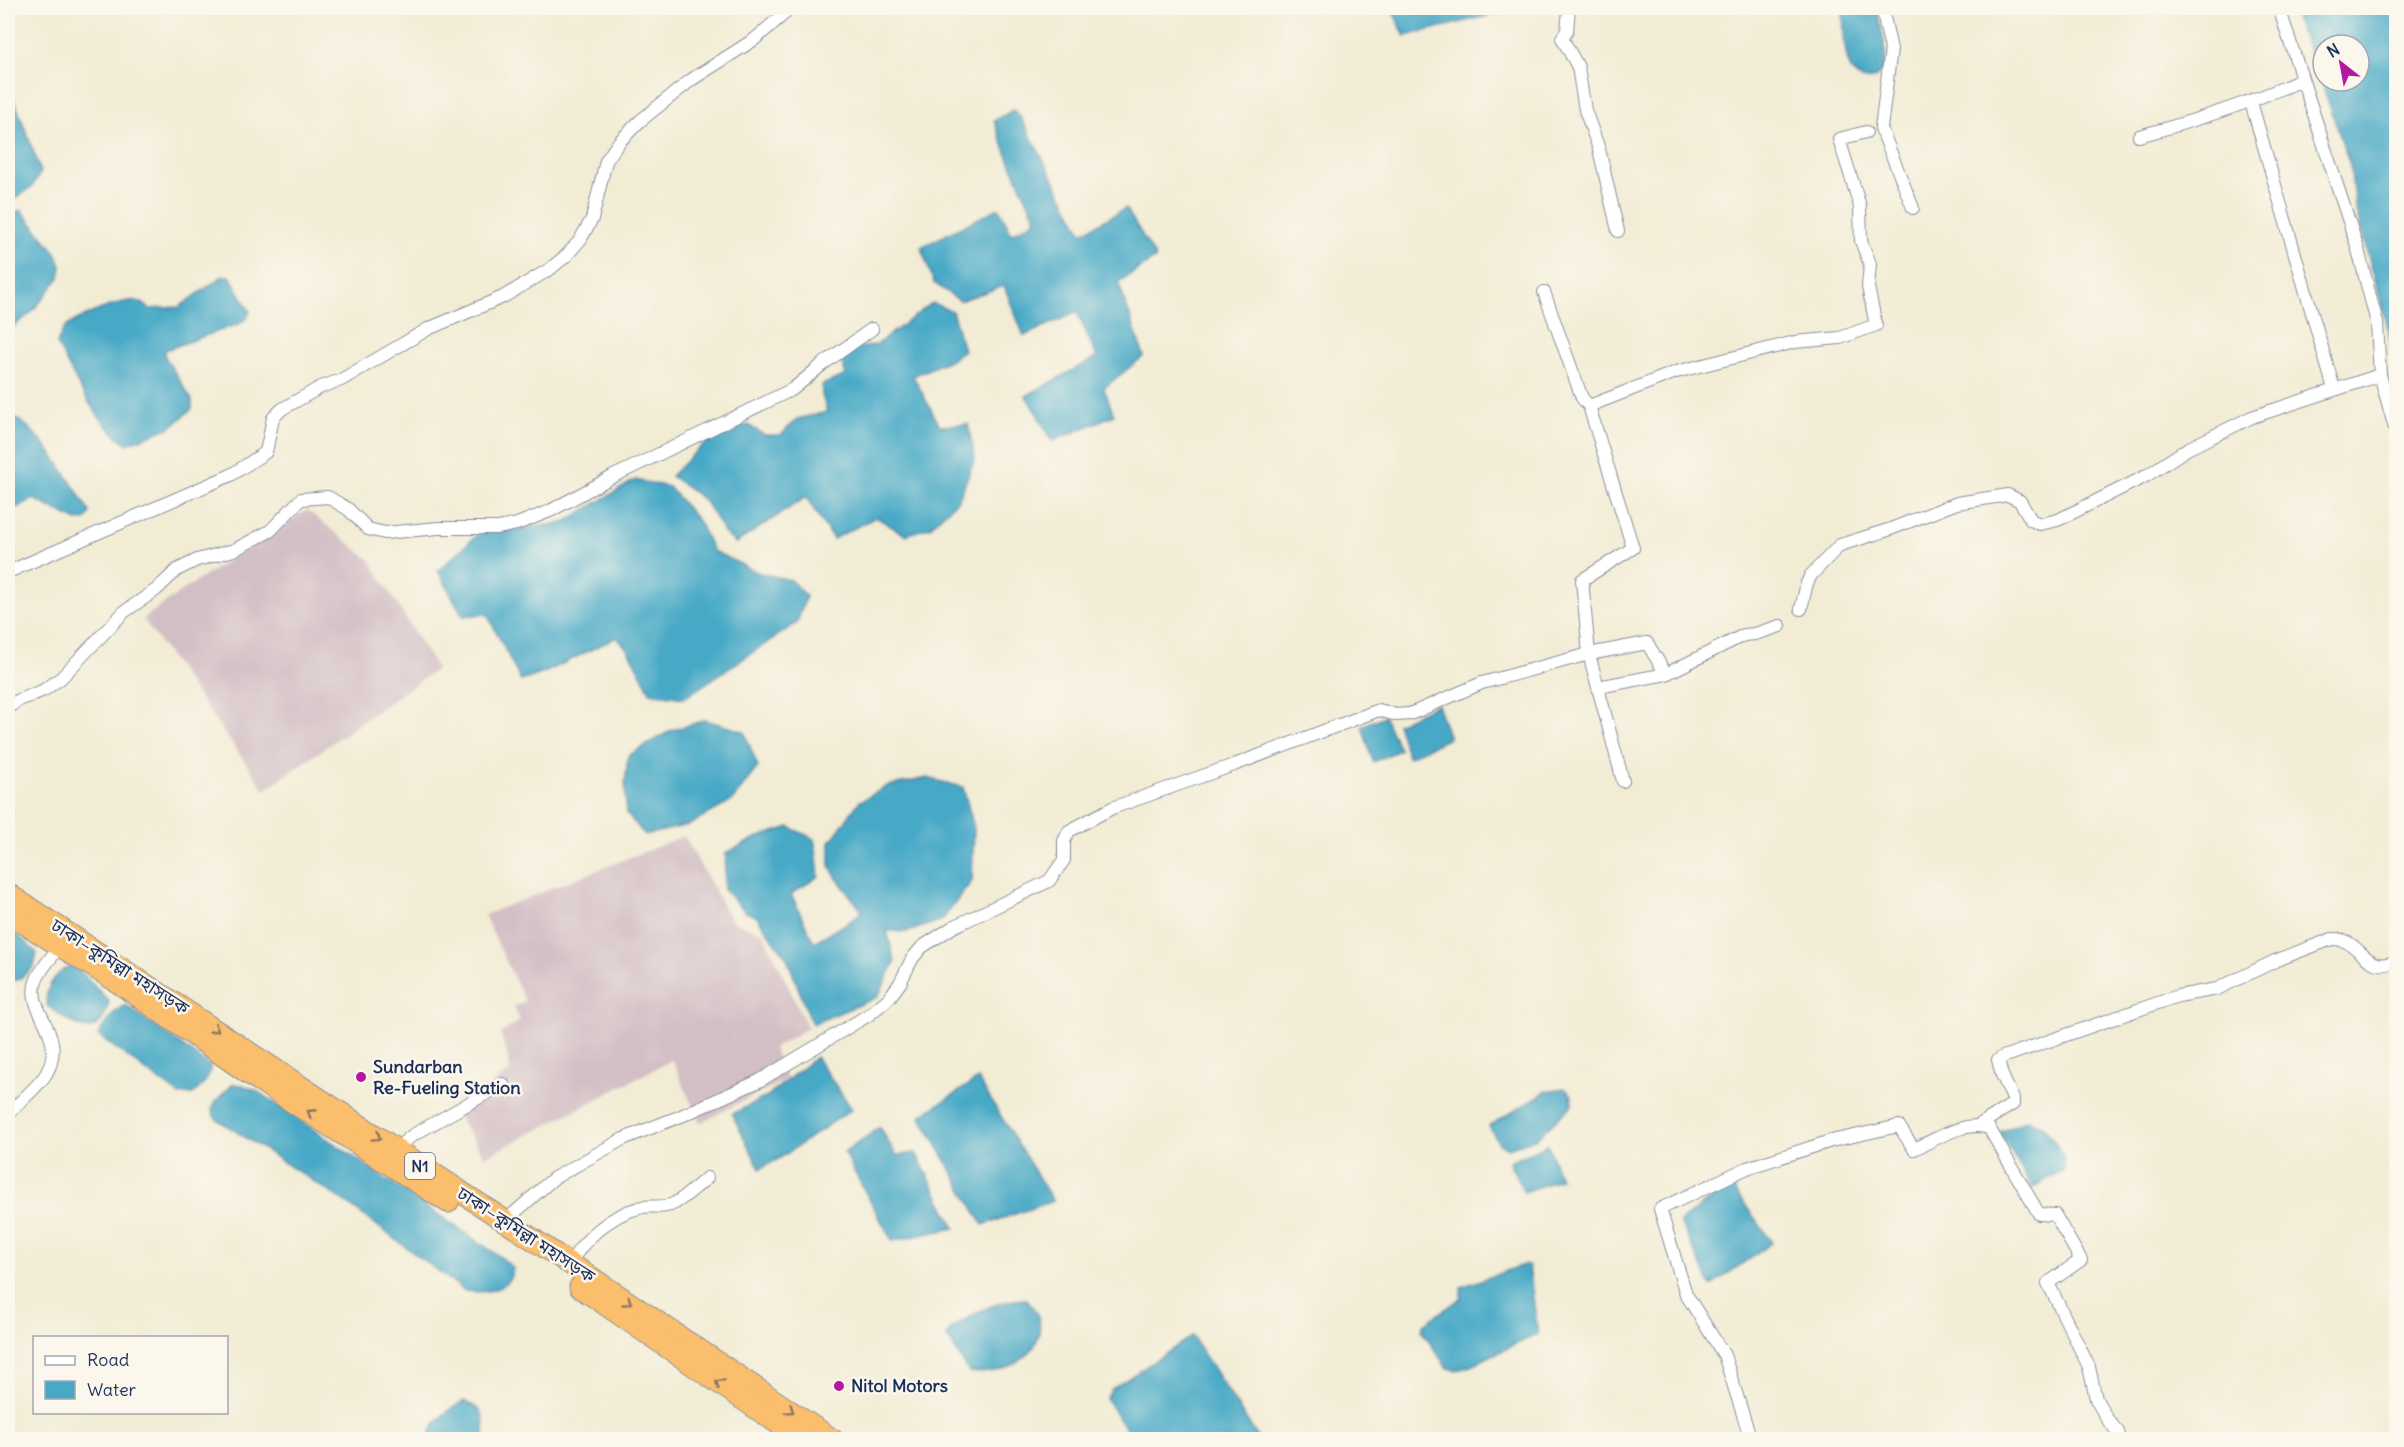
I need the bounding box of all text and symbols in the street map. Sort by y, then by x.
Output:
north arrow [2311,33,2371,93]
text: N [2323,39,2343,62]
street label: ঢাকা–কুমিল্লা মহাসড়ক [46,913,194,1020]
one-way arrow [208,1022,219,1033]
place label: Sundarban Re-Fueling Station [373,1055,521,1099]
marker: Sundarban Re-Fueling Station [354,1070,368,1084]
one-way arrow [307,1109,317,1121]
one-way arrow [370,1130,381,1141]
road number: N1 [405,1153,435,1179]
street label: ঢাকা–কুমিল্লা মহাসড়ক [452,1181,600,1288]
one-way arrow [621,1295,632,1306]
legend [33,1336,228,1414]
text: Road [87,1348,130,1371]
place label: Nitol Motors [851,1374,948,1397]
text: Water [87,1378,137,1401]
one-way arrow [715,1379,726,1390]
marker: Nitol Motors [832,1379,846,1393]
one-way arrow [783,1403,794,1414]

